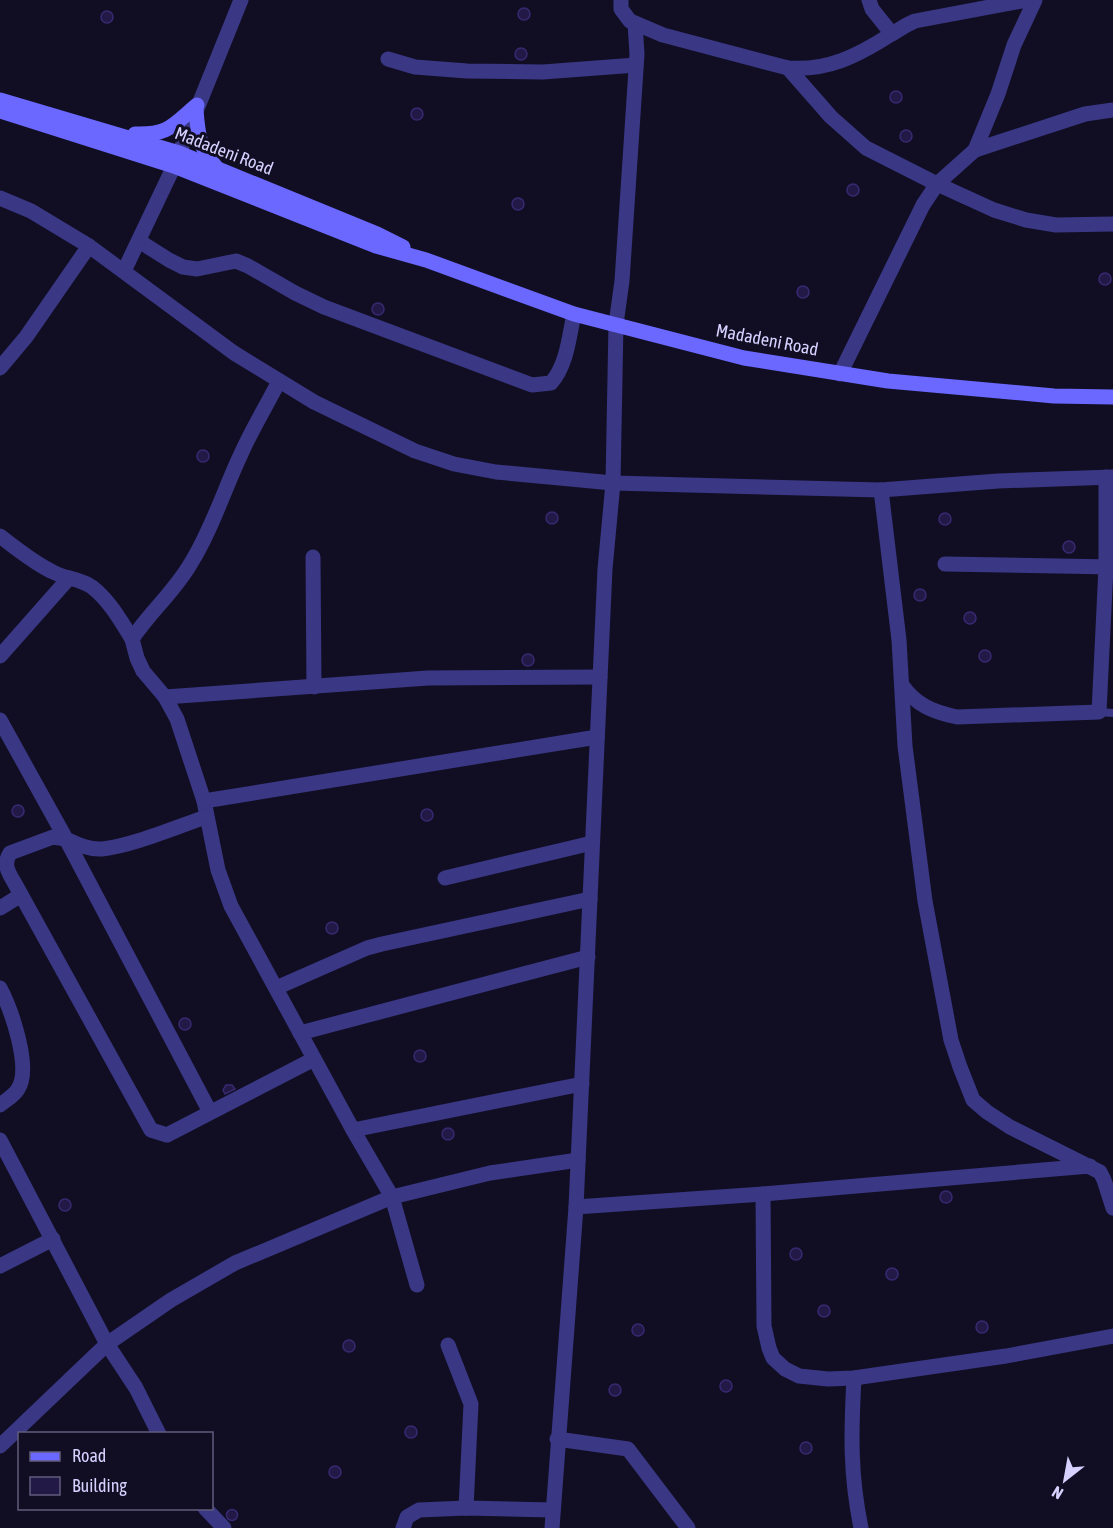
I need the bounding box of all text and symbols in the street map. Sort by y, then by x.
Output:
street label: Madadeni Road [172,122,276,179]
street label: Madadeni Road [714,319,820,360]
legend [18,1432,213,1510]
text: Road [72,1445,106,1466]
north arrow [1035,1450,1095,1510]
text: Building [72,1475,127,1496]
text: N [1049,1483,1066,1503]

